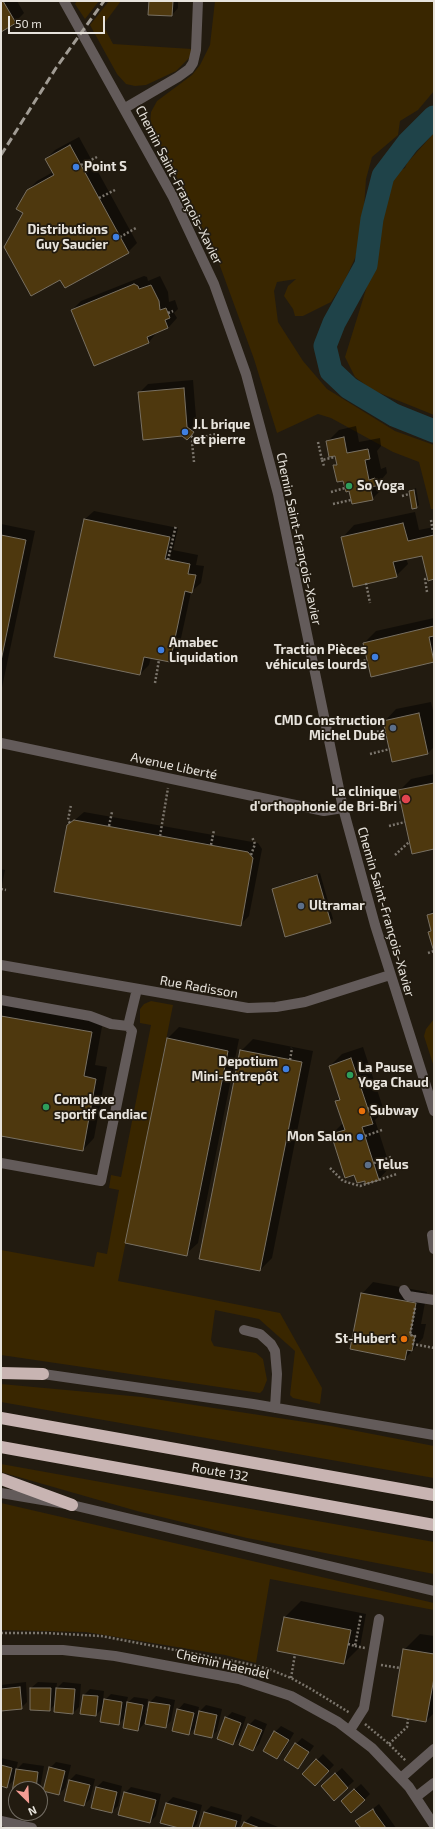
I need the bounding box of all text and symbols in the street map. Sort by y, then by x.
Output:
scale bar [10,8,107,34]
text: 50 m [15,16,42,30]
street label: Chemin Saint-François-Xavier [132,103,226,267]
place label: Point S [84,159,127,175]
marker: Point S [71,162,81,172]
place label: Distributions Guy Saucier [27,222,108,253]
marker: Distributions Guy Saucier [111,232,121,242]
place label: J.L brique et pierre [193,417,250,448]
marker: J.L brique et pierre [180,427,190,437]
street label: Chemin Saint-François-Xavier [273,451,325,627]
place label: So Yoga [357,478,405,494]
marker: So Yoga [344,481,354,491]
place label: Amabec Liquidation [169,635,238,666]
place label: Traction Pièces véhicules lourds [266,642,367,673]
marker: Amabec Liquidation [156,645,166,655]
marker: Traction Pièces véhicules lourds [370,652,380,662]
place label: CMD Construction Michel Dubé [274,713,385,744]
marker: CMD Construction Michel Dubé [388,723,398,733]
street label: Avenue Liberté [129,749,219,783]
place label: La clinique d'orthophonie de Bri-Bri [250,784,397,815]
marker: La clinique d'orthophonie de Bri-Bri [400,793,412,805]
street label: Chemin Saint-François-Xavier [354,825,418,999]
place label: Ultramar [309,898,365,914]
marker: Ultramar [296,901,306,911]
street label: Rue Radisson [159,972,239,1002]
place label: Depotium Mini-Entrepôt [192,1054,278,1085]
place label: La Pause Yoga Chaud [358,1060,429,1091]
marker: Depotium Mini-Entrepôt [281,1064,291,1074]
marker: La Pause Yoga Chaud [345,1070,355,1080]
place label: Complexe sportif Candiac [54,1092,147,1123]
marker: Complexe sportif Candiac [41,1102,51,1112]
place label: Subway [370,1103,419,1119]
marker: Subway [357,1106,367,1116]
place label: Mon Salon [287,1129,352,1145]
marker: Mon Salon [355,1132,365,1142]
place label: Telus [376,1157,409,1173]
marker: Telus [363,1160,373,1170]
place label: St-Hubert [335,1331,396,1347]
marker: St-Hubert [399,1334,409,1344]
street label: Route 132 [190,1459,250,1485]
street label: Chemin Haendel [175,1646,271,1682]
north arrow [8,1781,48,1821]
text: N [26,1804,39,1819]

